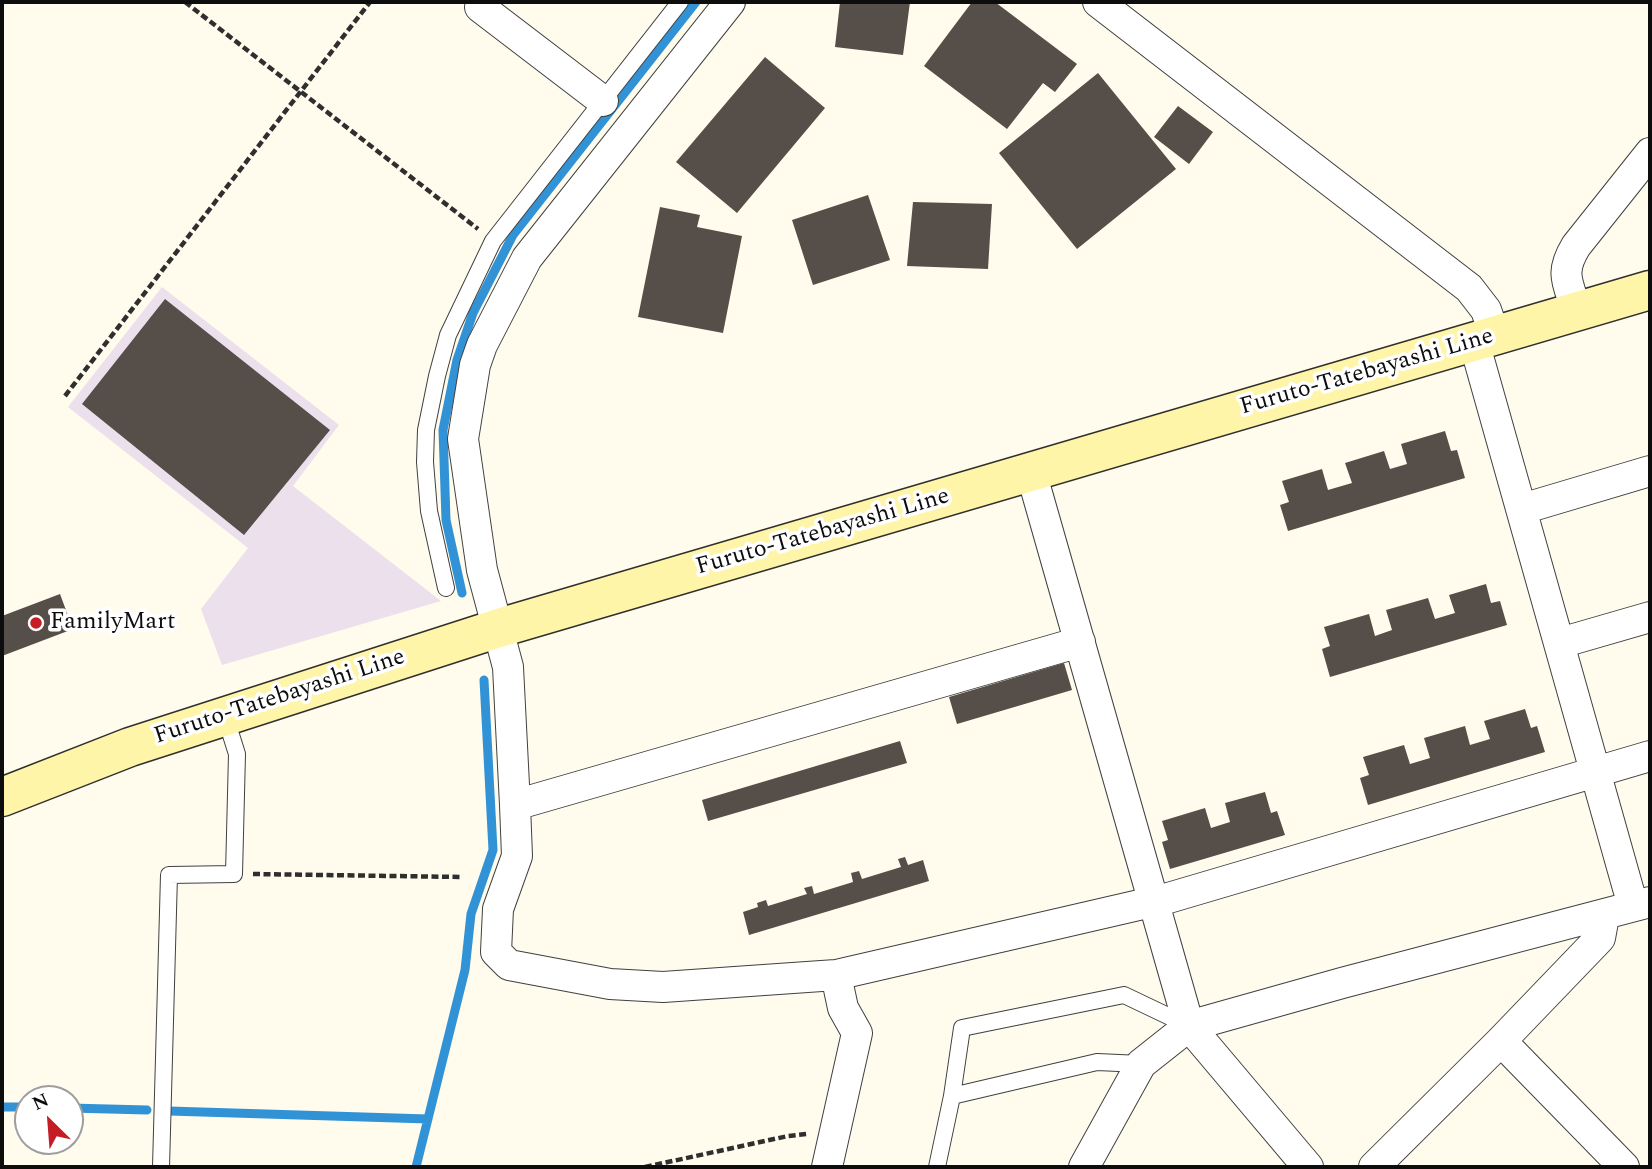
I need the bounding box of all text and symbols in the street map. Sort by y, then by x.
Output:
street label: Furuto-Tatebayashi Line [1237,323,1497,423]
street label: Furuto-Tatebayashi Line [693,483,953,583]
place label: FamilyMart [50,609,175,637]
marker: FamilyMart [28,615,44,631]
street label: Furuto-Tatebayashi Line [151,644,409,752]
north arrow [14,1085,84,1155]
text: N [28,1086,54,1119]

